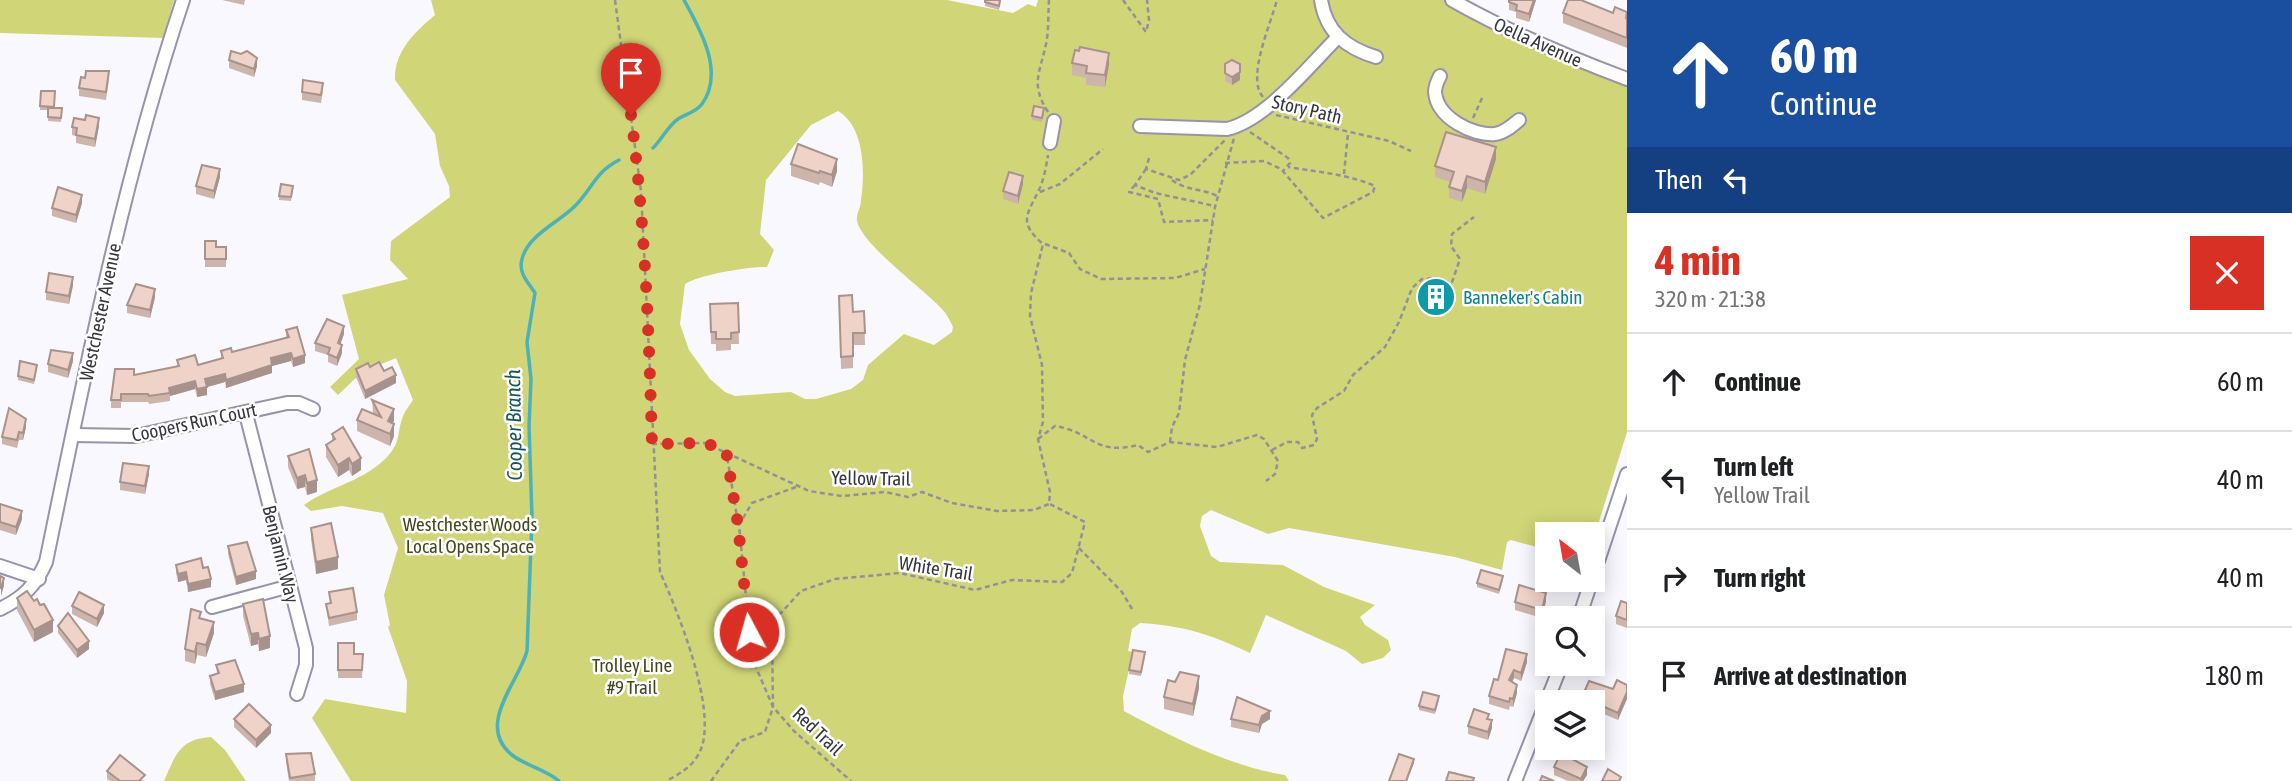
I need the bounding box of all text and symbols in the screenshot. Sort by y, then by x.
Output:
street label: Oella Avenue [1491,13,1585,71]
text: 60 m [1770,27,1858,83]
icon: ahead [1655,28,1746,119]
pin [601,43,661,115]
icon: arrive [612,54,650,92]
text: Continue [1770,85,1877,122]
street label: Story Path [1270,90,1344,128]
icon: left [1717,161,1755,199]
text: Then [1655,165,1703,195]
text: 4 min [1655,236,1741,284]
button: close [2190,236,2264,310]
street label: Westchester Avenue [75,241,125,383]
building icon: Banneker's Cabin [1415,276,1457,318]
place label: Banneker's Cabin [1463,286,1583,308]
text: 320 m · 21:38 [1655,286,1766,312]
icon: ahead [1655,363,1693,401]
text: Continue [1714,367,1801,397]
text: 60 m [2217,367,2264,397]
water label: Cooper Branch [500,369,526,481]
street label: Coopers Run Court [130,398,258,446]
text: Turn left [1714,452,1794,482]
icon: left [1655,461,1693,499]
text: 40 m [2217,465,2264,495]
street label: Yellow Trail [831,466,911,490]
text: Yellow Trail [1714,482,1810,508]
street label: Benjamin Way [258,503,304,605]
park label: Westchester Woods Local Opens Space [403,513,537,557]
north arrow [1535,522,1605,592]
map controls [1535,522,1605,760]
street label: White Trail [897,551,975,585]
icon: right [1655,559,1693,597]
text: Turn right [1714,563,1805,593]
text: 40 m [2217,563,2264,593]
position arrow [712,595,786,669]
button: search [1535,606,1605,676]
park label: Trolley Line #9 Trail [592,654,672,698]
icon: arrive [1655,657,1693,695]
text: Arrive at destination [1714,661,1907,691]
text: 180 m [2205,661,2264,691]
button: layers [1535,690,1605,760]
street label: Red Trail [788,702,848,760]

